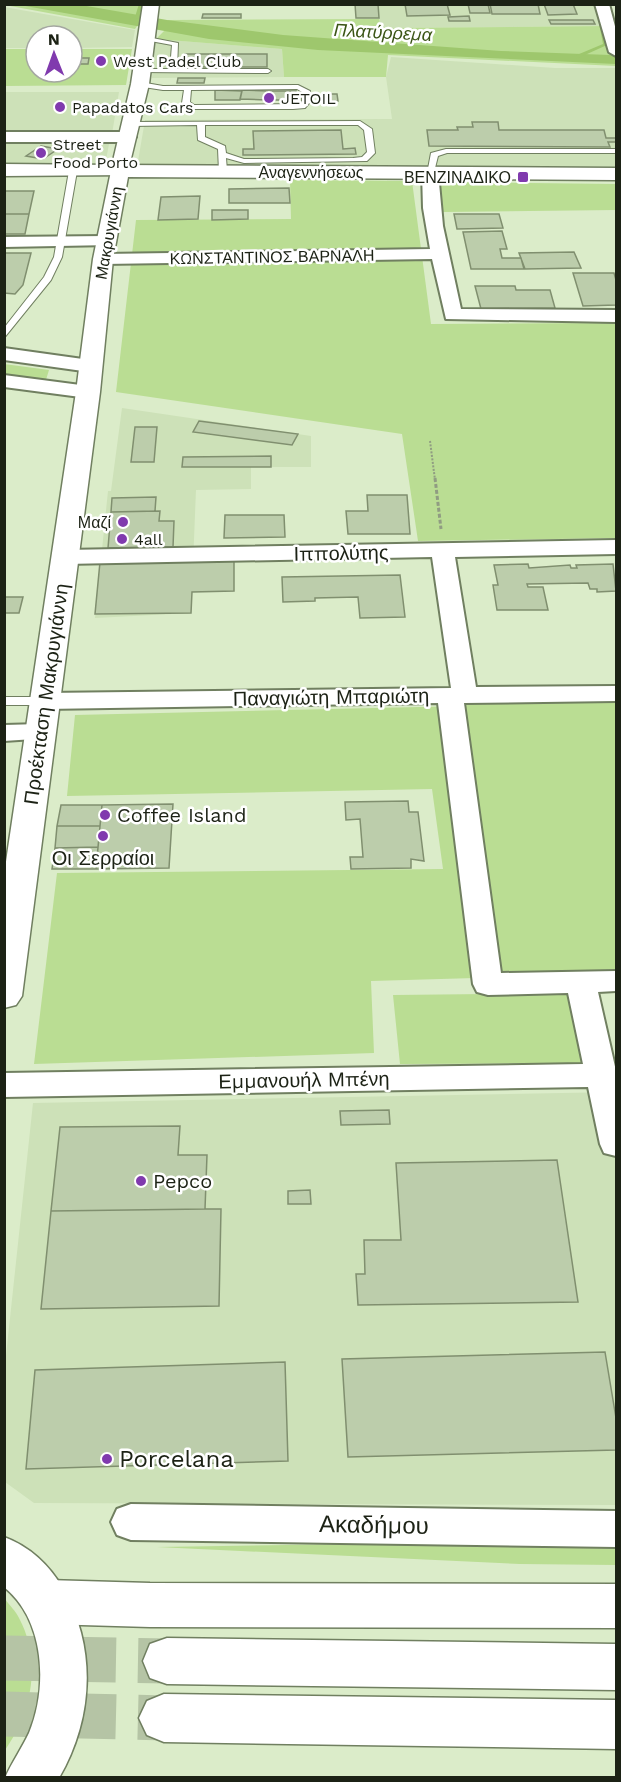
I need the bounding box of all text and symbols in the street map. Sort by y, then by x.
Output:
water label: Πλατύρρεμα [333,19,433,45]
north arrow [24,24,84,84]
text: N [48,30,60,49]
place label: West Padel Club [113,52,241,71]
marker: West Padel Club [94,54,108,68]
place label: JETOIL [281,89,336,108]
marker: JETOIL [262,91,276,105]
place label: Papadatos Cars [72,98,194,117]
marker: Papadatos Cars [53,100,67,114]
place label: Street Food Porto [53,135,138,172]
marker: Street Food Porto [34,146,48,160]
street label: Αναγεννήσεως [259,163,364,182]
place label: ΒΕΝΖΙΝΑΔΙΚΟ [404,168,511,187]
marker: ΒΕΝΖΙΝΑΔΙΚΟ [516,170,530,184]
street label: Μακρυγιάννη [91,185,127,281]
street label: ΚΩΝΣΤΑΝΤΙΝΟΣ ΒΑΡΝΑΛΗ [169,246,375,268]
place label: Μαζί [78,513,111,532]
marker: Μαζί [116,515,130,529]
place label: 4all [134,530,163,549]
marker: 4all [115,532,129,546]
street label: Ιππολύτης [293,540,389,566]
street label: Προέκταση Μακρυγιάννη [19,582,73,806]
street label: Παναγιώτη Μπαριώτη [233,683,429,711]
place label: Coffee Island [117,803,247,827]
marker: Coffee Island [98,808,112,822]
marker: Οι Σερραίοι [96,829,110,843]
place label: Οι Σερραίοι [52,846,154,870]
street label: Εμμανουήλ Μπένη [218,1067,390,1093]
place label: Pepco [153,1169,212,1193]
marker: Pepco [134,1174,148,1188]
place label: Porcelana [119,1445,234,1473]
marker: Porcelana [100,1452,114,1466]
street label: Ακαδήμου [319,1510,429,1540]

